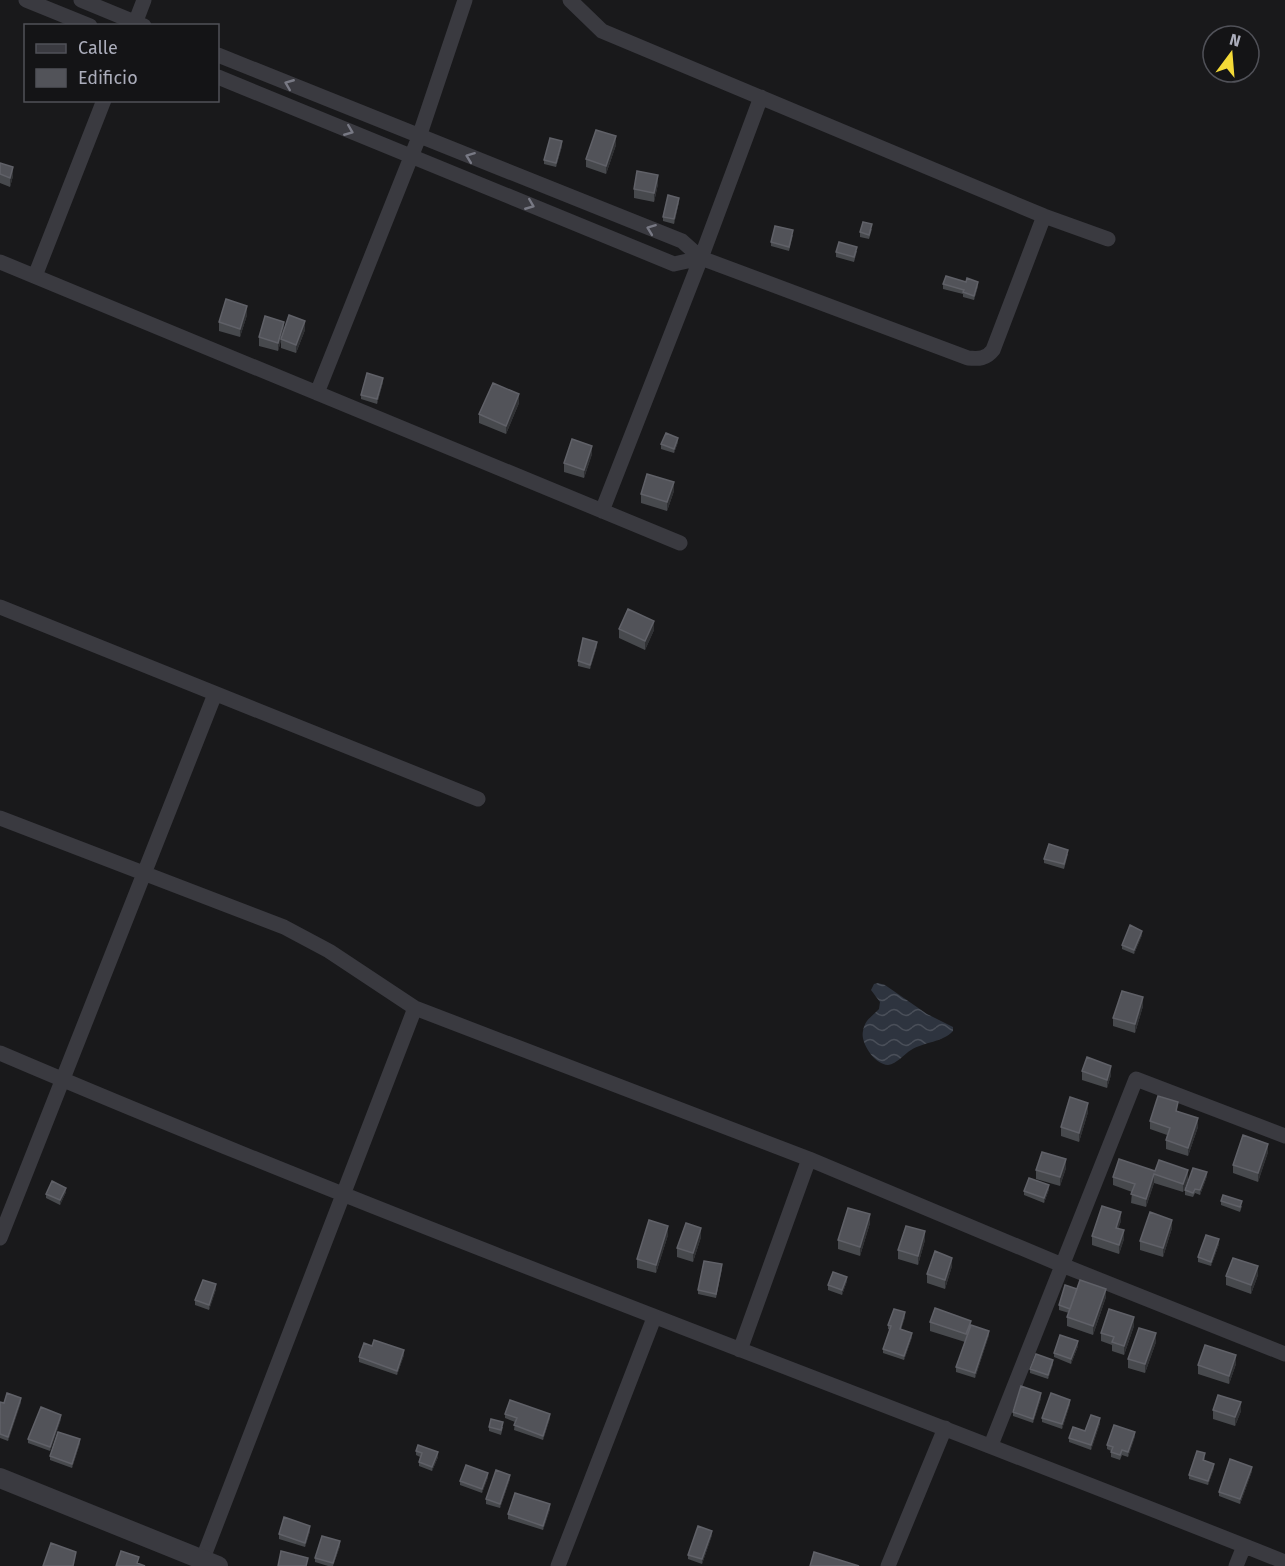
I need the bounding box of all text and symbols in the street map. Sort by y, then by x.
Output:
legend [24,24,219,102]
north arrow [1201,24,1261,84]
text: N [1227,29,1243,51]
text: Calle [78,37,118,59]
text: Edificio [78,67,138,89]
one-way arrow [284,79,295,91]
one-way arrow [343,124,354,136]
one-way arrow [465,152,476,164]
one-way arrow [524,198,535,210]
one-way arrow [647,223,657,236]

